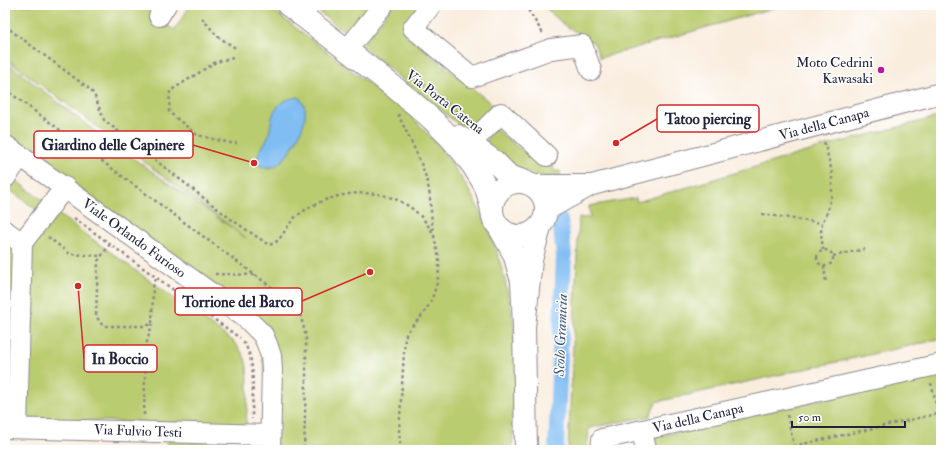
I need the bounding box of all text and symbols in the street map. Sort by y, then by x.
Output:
place label: Moto Cedrini Kawasaki [796,54,873,87]
marker: Moto Cedrini Kawasaki [876,65,886,75]
street label: Via Porta Catena [402,66,488,138]
street label: Via della Canapa [777,104,871,145]
callout: Tatoo piercing [657,105,759,132]
text: Tatoo piercing [664,110,752,130]
callout: Giardino delle Capinere [34,131,193,158]
text: Giardino delle Capinere [42,136,185,156]
street label: Viale Orlando Furioso [79,195,189,282]
callout: Torrione del Barco [175,288,302,315]
text: Torrione del Barco [181,293,294,312]
water label: Scolo Gramicia [550,293,572,378]
callout: In Boccio [84,345,157,372]
text: In Boccio [91,350,149,369]
street label: Via della Canapa [651,399,746,438]
scale bar [792,403,905,429]
text: 50 m [798,410,822,425]
street label: Via Fulvio Testi [94,421,183,441]

